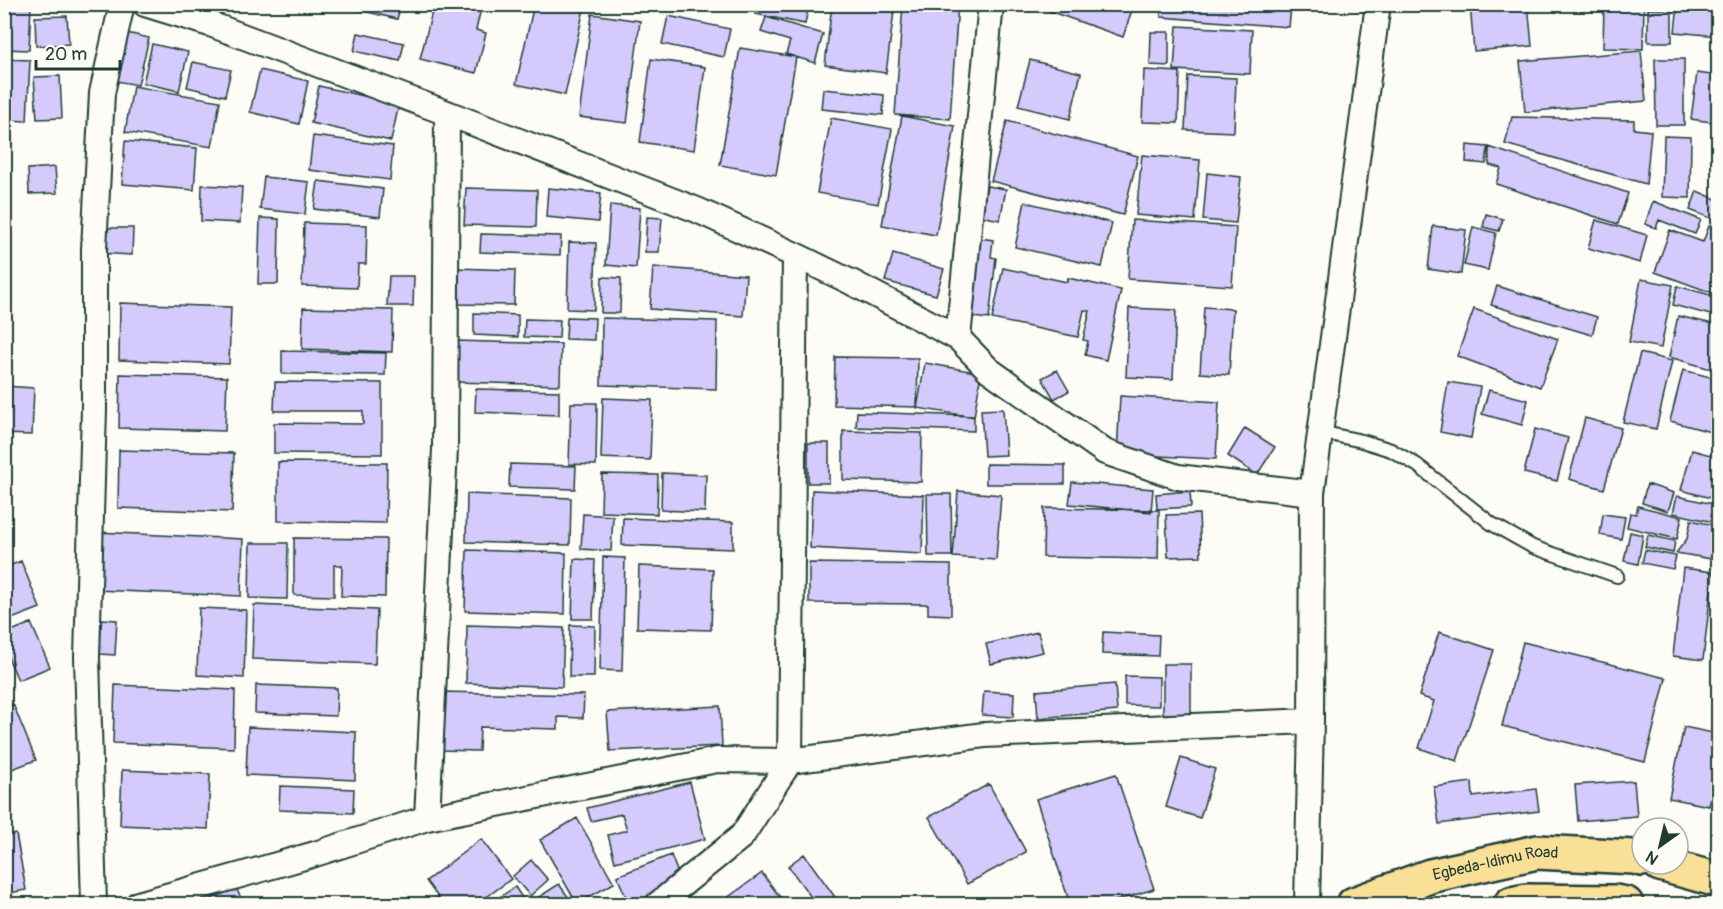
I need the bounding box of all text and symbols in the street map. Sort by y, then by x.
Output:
scale bar [36,33,120,71]
text: 20 m [45,43,87,66]
north arrow [1630,816,1690,876]
street label: Egbeda-Idimu Road [1431,842,1559,885]
text: N [1642,846,1662,869]

